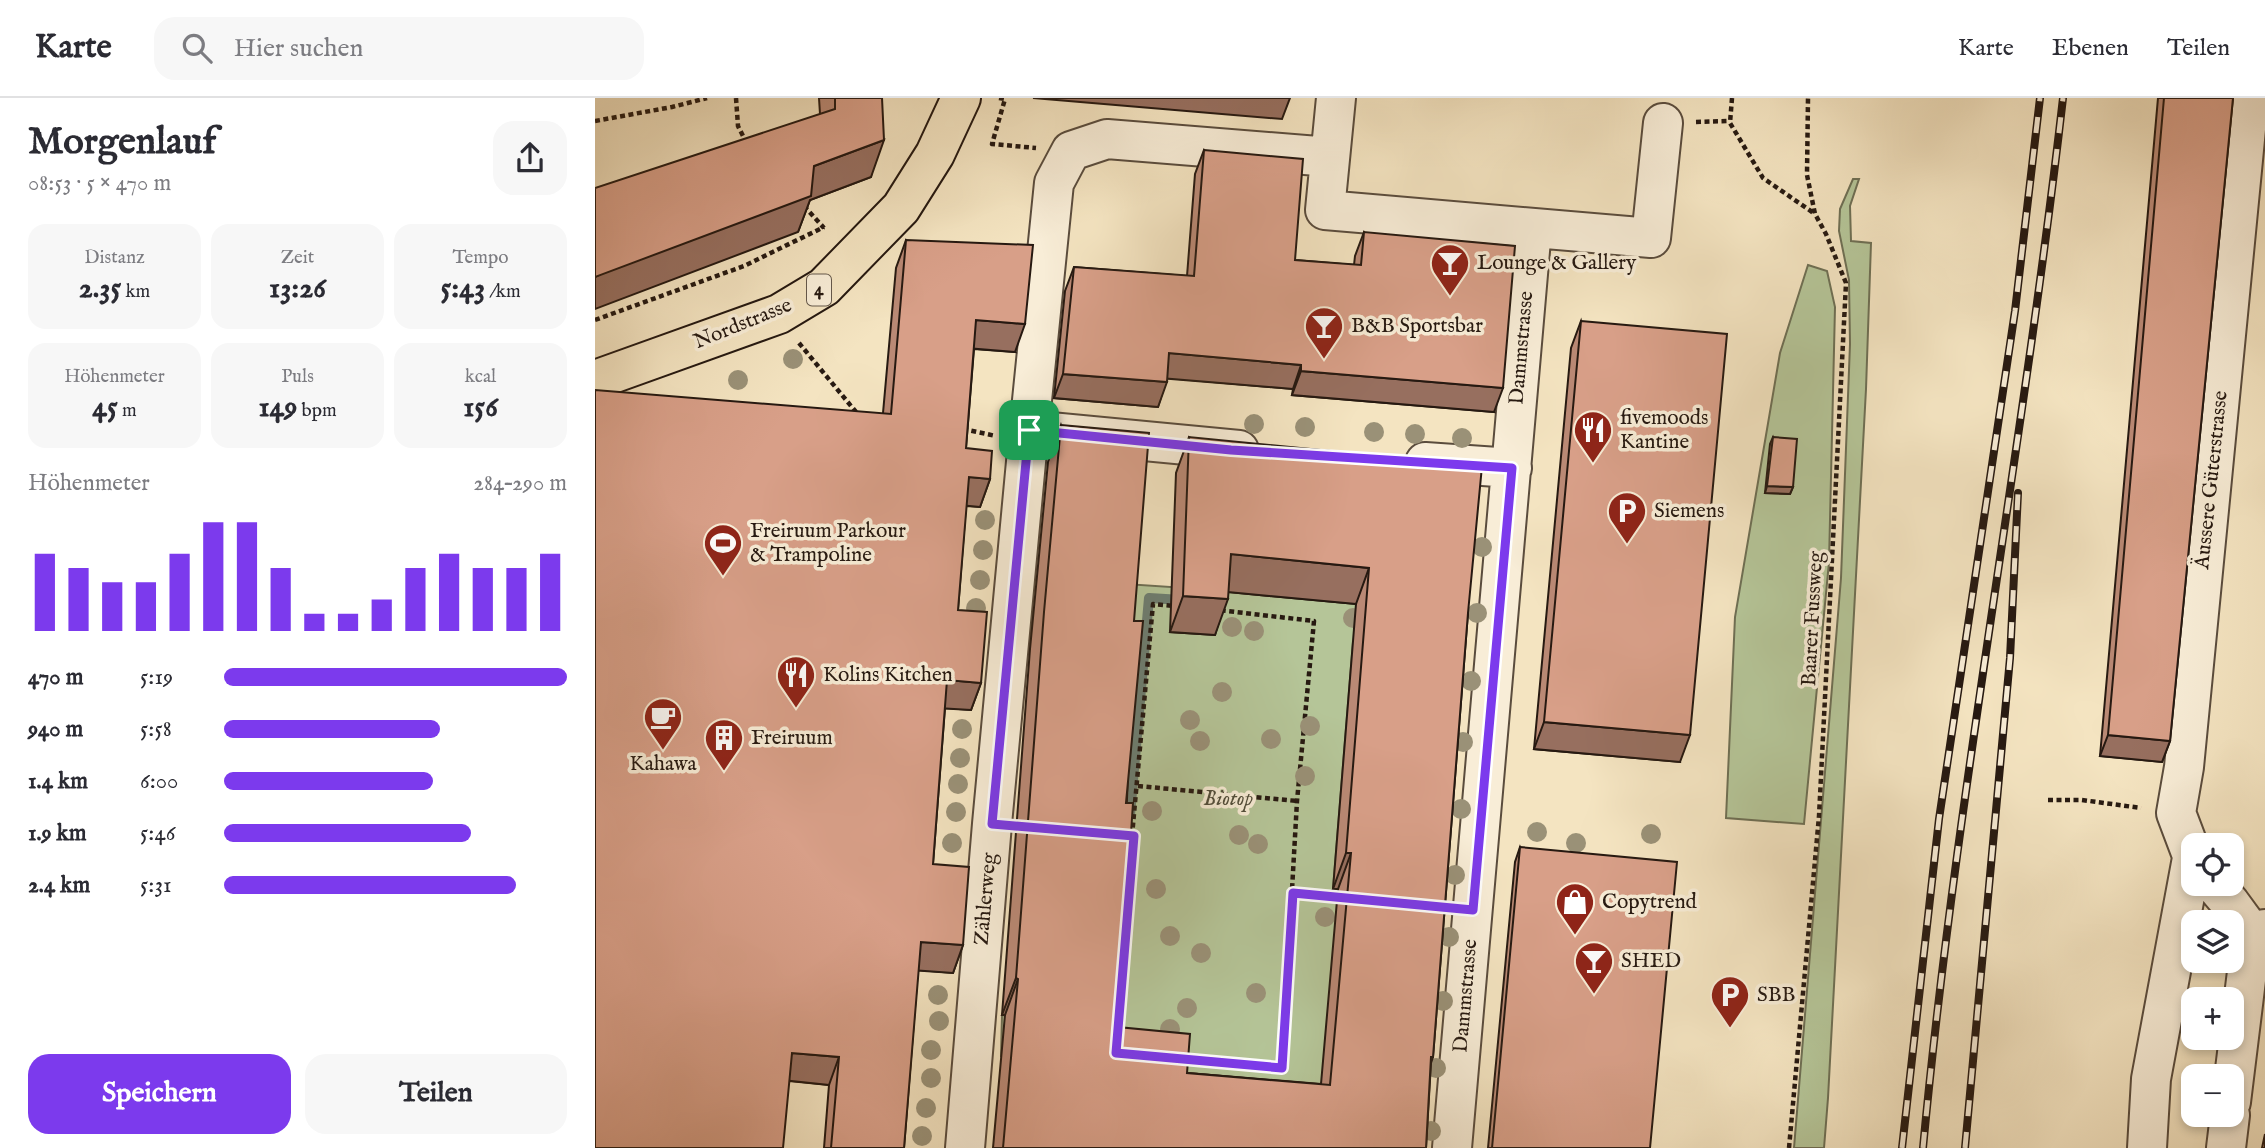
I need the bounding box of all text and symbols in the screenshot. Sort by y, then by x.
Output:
search box [154,17,644,80]
text: Karte [35,27,112,69]
icon: search [178,29,216,67]
text: Hier suchen [234,32,363,65]
text: Karte [1958,33,2014,64]
text: Ebenen [2052,33,2129,64]
text: Teilen [2167,33,2230,64]
text: Morgenlauf [28,119,216,167]
button: share [493,121,567,195]
text: 08:53 · 5 × 470 m [28,169,171,198]
bar icon: Lounge & Gallery [1429,242,1471,297]
text: Distanz [84,246,145,270]
text: Zeit [281,246,314,270]
text: Tempo [452,246,509,270]
place label: Lounge & Gallery [1477,250,1637,277]
text: 2.35 [79,270,121,308]
text: 13:26 [269,270,326,308]
text: 5:43 [440,270,485,308]
road number: 4 [807,274,831,306]
text: km [121,280,150,304]
text: /km [485,280,521,304]
street label: Dammstrasse [1504,290,1540,406]
street label: Nordstrasse [690,292,796,356]
bar icon: B&B Sportsbar [1303,305,1345,360]
place label: B&B Sportsbar [1351,313,1483,340]
text: Höhenmeter [64,365,165,389]
text: Puls [281,365,314,389]
text: kcal [465,365,496,389]
text: 45 [92,389,118,427]
text: 149 [258,389,297,427]
text: 156 [463,389,498,427]
street label: Äussere Güterstrasse [2188,389,2235,572]
text: m [118,399,137,423]
text: bpm [297,399,337,423]
pin [999,400,1059,460]
place label: fivemoods Kantine [1620,405,1708,456]
restaurant icon: fivemoods Kantine [1572,409,1614,464]
icon: arrive [1010,411,1048,449]
text: Höhenmeter [28,469,150,498]
text: 284–290 m [473,469,567,498]
parking icon: Siemens [1606,490,1648,545]
place label: Siemens [1654,498,1724,525]
place label: Freiruum Parkour & Trampoline [750,518,906,569]
sports icon: Freiruum Parkour & Trampoline [702,522,744,577]
street label: Baarer Fussweg [1796,550,1830,687]
restaurant icon: Kolins Kitchen [775,654,817,709]
place label: Kolins Kitchen [823,662,953,689]
text: 470 m [28,663,83,692]
text: 5:19 [140,663,173,692]
cafe icon: Kahawa [642,696,684,751]
text: 940 m [28,715,83,744]
text: 5:58 [140,715,172,744]
building icon: Freiruum [703,717,745,772]
place label: Freiruum [751,725,833,752]
place label: Kahawa [629,751,697,778]
text: 1.4 km [28,767,88,796]
text: 6:00 [140,767,178,796]
park label: Biotop [1203,786,1253,813]
text: 1.9 km [28,819,87,848]
text: 5:46 [140,819,175,848]
map controls [2181,833,2244,1127]
button: locate [2181,833,2244,896]
street label: Zählerweg [969,851,1004,946]
text: 2.4 km [28,871,90,900]
text: 5:31 [140,871,172,900]
shop icon: Copytrend [1554,881,1596,936]
place label: Copytrend [1602,889,1698,916]
button: layers [2181,910,2244,973]
street label: Dammstrasse [1448,938,1484,1054]
bar icon: SHED [1573,940,1615,995]
place label: SHED [1621,948,1681,975]
parking icon: SBB [1709,974,1751,1029]
place label: SBB [1757,982,1795,1009]
button: + [2181,987,2244,1050]
button: Speichern [28,1054,291,1134]
button: Teilen [305,1054,567,1134]
button: − [2181,1064,2244,1127]

